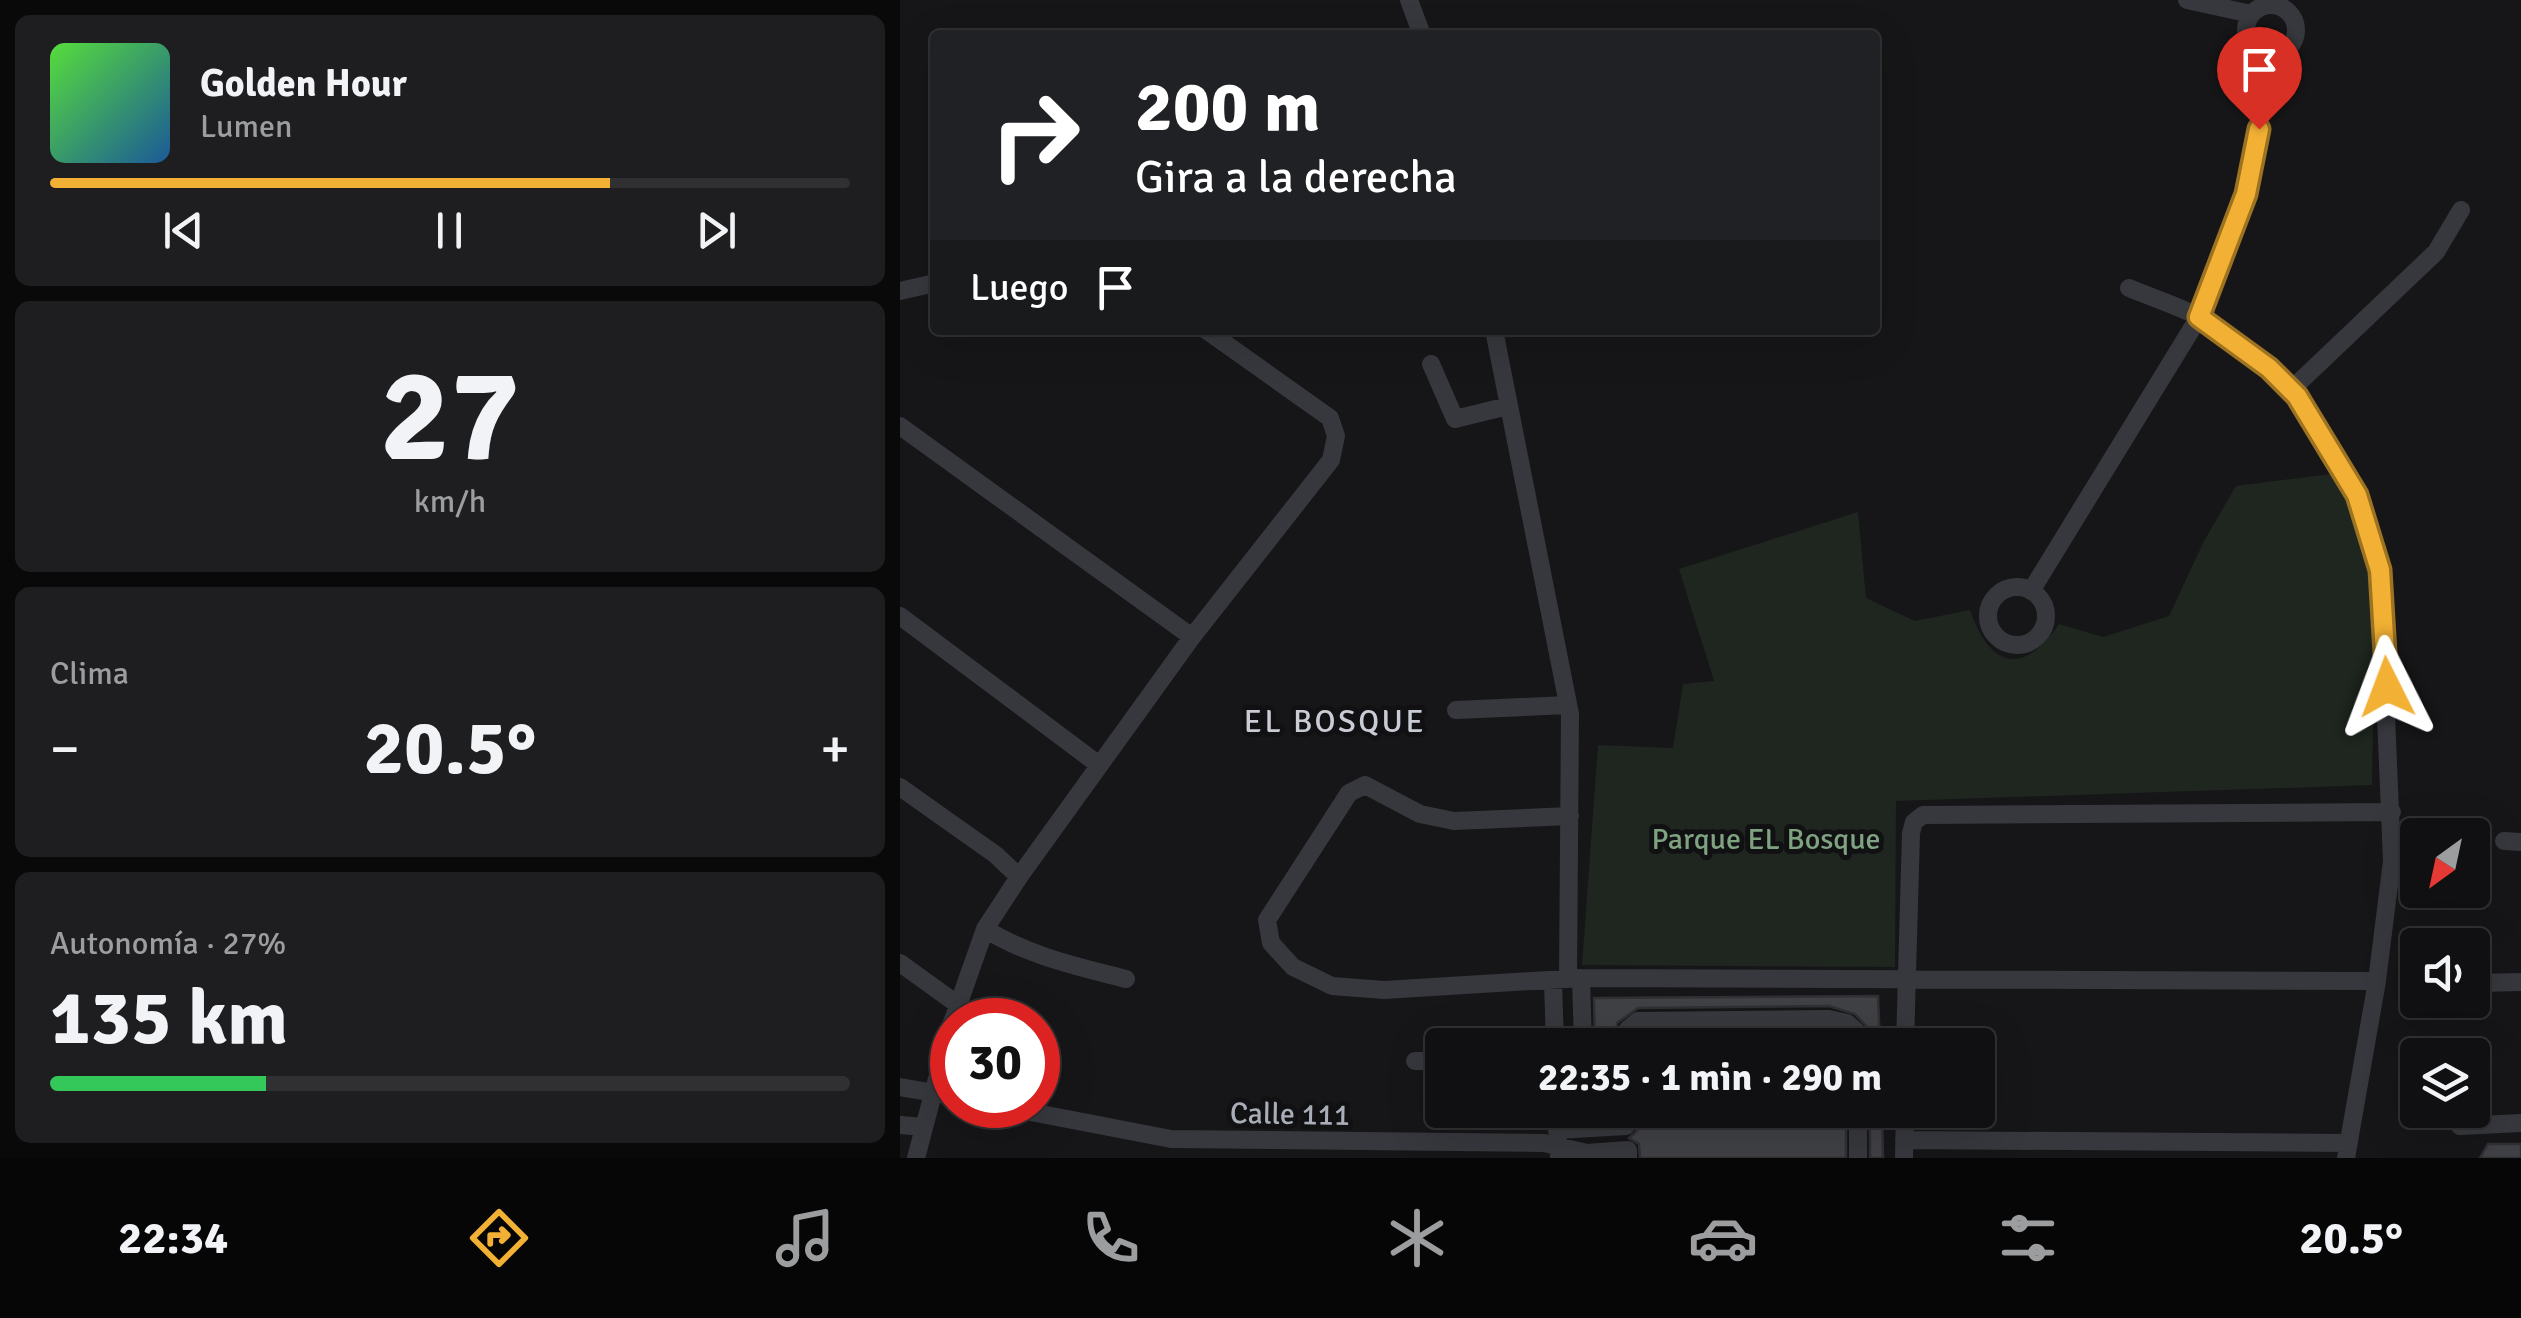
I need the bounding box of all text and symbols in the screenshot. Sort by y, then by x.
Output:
pin [2217,27,2302,130]
icon: arrive [2232,42,2287,97]
text: Golden Hour [200,60,407,107]
text: 200 m [1135,64,1320,150]
icon: right [970,70,1100,200]
text: Lumen [200,107,292,146]
text: Gira a la derecha [1135,150,1457,205]
icon: previous [156,203,211,258]
icon: pause [422,203,477,258]
icon: next [689,203,744,258]
icon: arrive [1088,260,1143,315]
text: Luego [970,264,1068,311]
text: 27 [380,337,520,497]
text: km/h [414,482,486,521]
position arrow [2335,635,2439,739]
text: Clima [50,654,129,693]
text: 20.5° [364,702,537,795]
district label: EL BOSQUE [1244,702,1426,741]
text: − [50,715,80,783]
text: + [820,715,850,783]
north arrow [2400,818,2490,908]
map controls [2400,818,2490,1128]
park label: Parque EL Bosque [1651,821,1881,858]
text: Autonomía · 27% [50,924,286,963]
button: sound [2400,928,2490,1018]
text: 135 km [50,972,288,1065]
speed limit sign: 30 [930,998,1060,1128]
button: layers [2400,1038,2490,1128]
text: 22:35 · 1 min · 290 m [1538,1054,1882,1101]
street label: Calle 111 [1230,1095,1350,1134]
icon: directions [464,1203,534,1273]
icon: music [770,1203,840,1273]
icon: phone [1076,1203,1146,1273]
icon: climate [1382,1203,1452,1273]
icon: car [1688,1203,1758,1273]
icon: filters [1993,1203,2063,1273]
text: 22:34 [118,1211,228,1266]
text: 20.5° [2299,1211,2403,1266]

